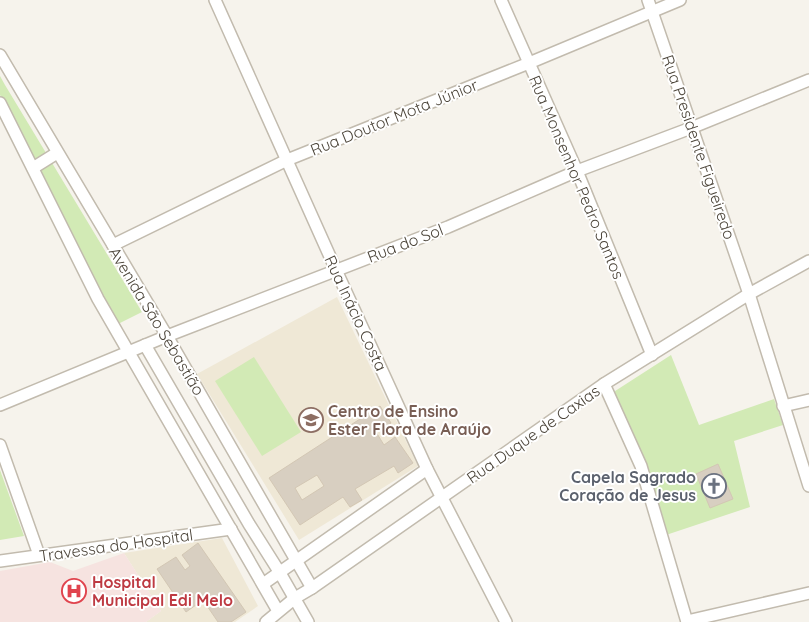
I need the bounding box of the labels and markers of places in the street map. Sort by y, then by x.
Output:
place label: Centro de Ensino Ester Flora de Araújo [328,401,491,439]
school or university icon: Centro de Ensino Ester Flora de Araújo [298,407,324,433]
place label: Capela Sagrado Coração de Jesus [559,467,696,505]
church icon: Capela Sagrado Coração de Jesus [701,473,727,499]
place label: Hospital Municipal Edi Melo [92,572,233,610]
hospital icon: Hospital Municipal Edi Melo [61,578,87,604]

